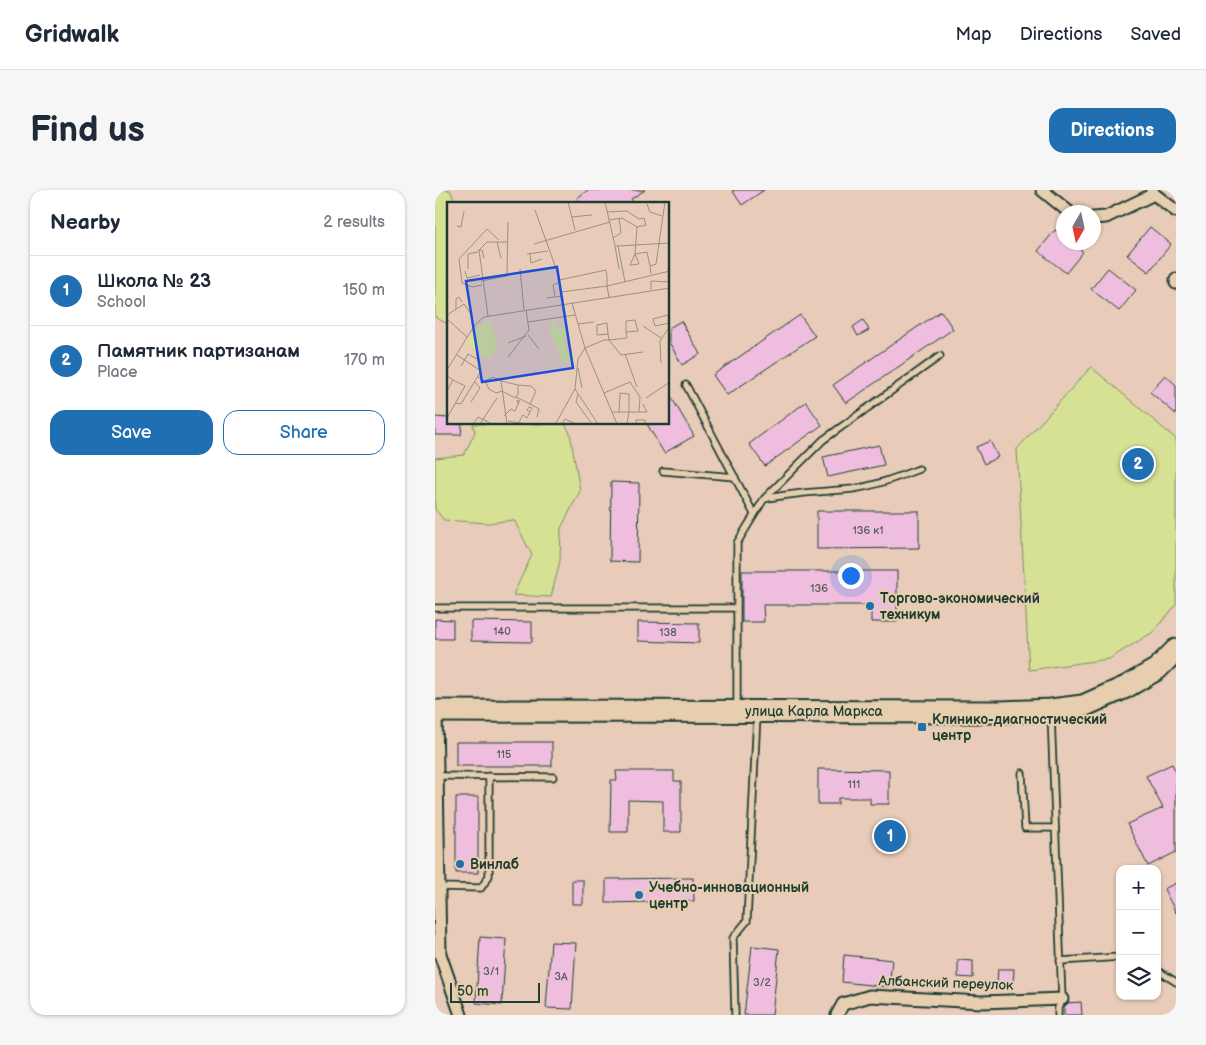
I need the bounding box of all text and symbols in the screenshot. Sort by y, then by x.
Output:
text: Gridwalk [25,20,119,49]
text: Map [956,24,992,45]
text: Directions [1020,24,1102,45]
text: Saved [1130,24,1181,45]
button: Directions [1049,108,1176,153]
text: Find us [30,109,145,152]
inset map [447,202,670,425]
north arrow [1056,205,1101,250]
text: Nearby [50,210,120,235]
text: 2 results [323,213,385,232]
text: Школа № 23 [97,270,211,293]
text: 1 [63,281,69,300]
text: 150 m [343,281,385,300]
text: School [97,293,146,312]
text: Памятник партизанам [97,340,300,363]
text: 2 [61,351,71,370]
text: 170 m [344,351,385,370]
text: Place [97,363,138,382]
button: Save [50,410,213,455]
button: Share [223,410,385,455]
pin: 2 [1122,445,1154,483]
house number: 136 к1 [853,524,883,537]
your location [838,563,864,589]
house number: 136 [810,582,828,595]
place label: Торгово-экономический техникум [880,590,1040,623]
marker: Торгово-экономический техникум [864,600,876,612]
house number: 140 [493,625,511,638]
house number: 138 [659,626,677,639]
street label: улица Карла Маркса [745,703,884,720]
place label: Клинико-диагностический центр [932,711,1107,744]
marker: Клинико-диагностический центр [916,721,928,733]
house number: 115 [497,748,511,761]
house number: 111 [848,778,860,791]
pin: 1 [874,817,906,855]
place label: Винлаб [470,856,519,873]
marker: Винлаб [454,858,466,870]
map controls [1116,865,1161,1000]
button: + [1116,865,1161,910]
place label: Учебно-инновационный центр [649,879,809,912]
marker: Учебно-инновационный центр [633,889,645,901]
button: − [1116,910,1161,955]
button: layers [1116,955,1161,1000]
house number: 3/1 [483,965,499,978]
house number: 3А [554,970,568,983]
street label: Албанский переулок [877,972,1014,994]
house number: 3/2 [753,976,772,989]
scale bar [450,980,540,1003]
text: 50 m [457,983,489,1000]

